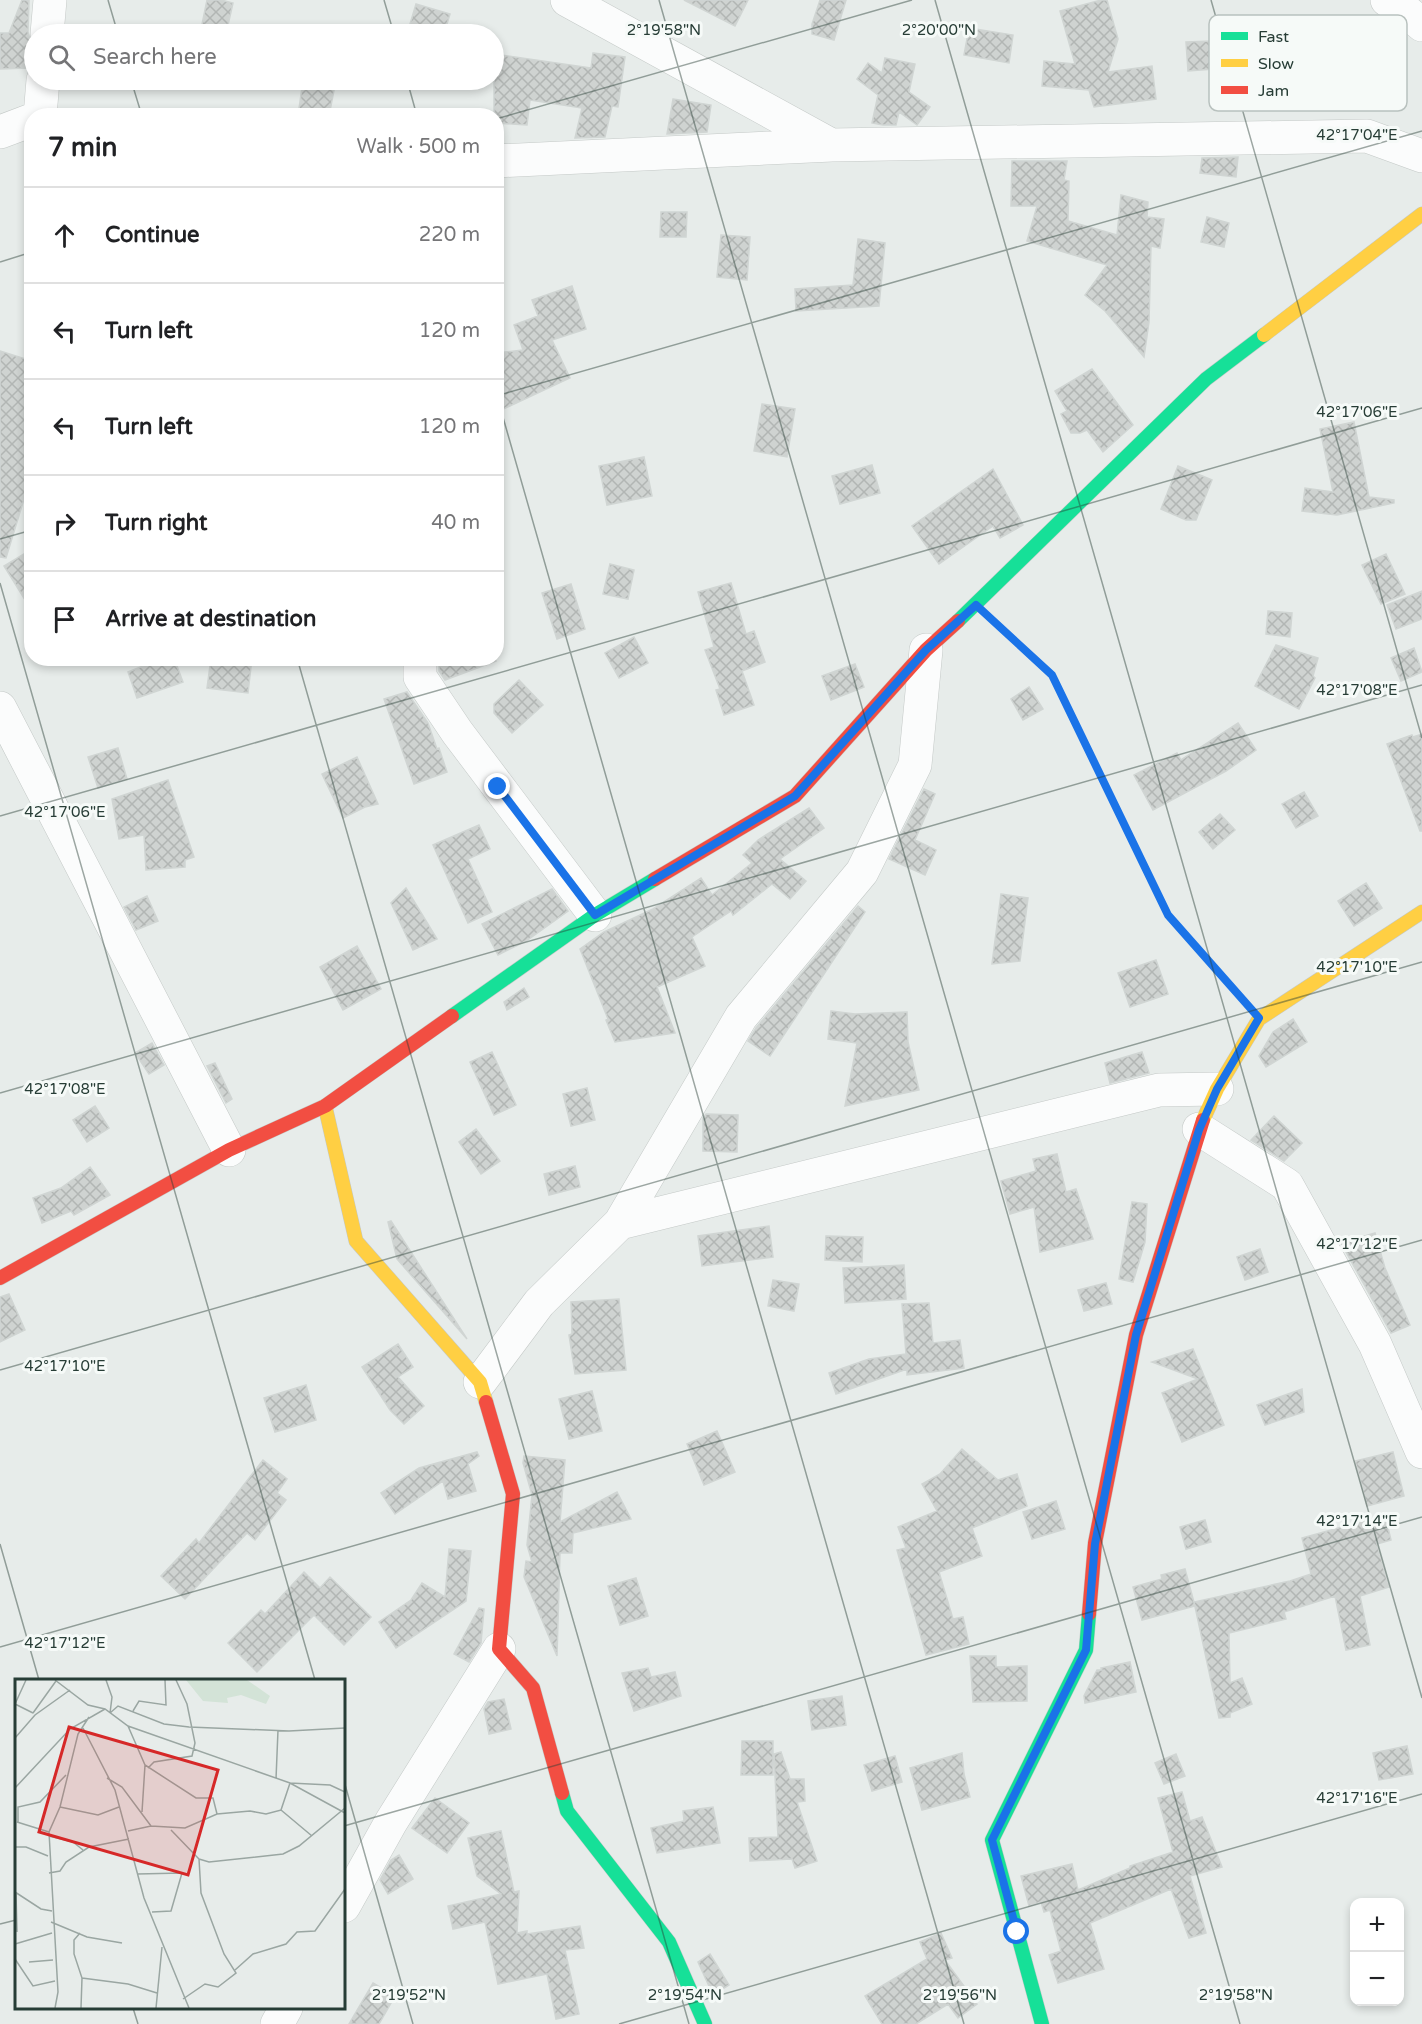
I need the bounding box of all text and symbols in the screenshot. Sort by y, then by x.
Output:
legend [1209,15,1407,111]
text: 2°19'58"N [627,21,701,39]
text: 2°20'00"N [902,21,976,39]
search box [24,24,504,90]
text: Fast [1258,27,1289,47]
icon: search [45,41,78,74]
text: Search here [93,44,217,70]
text: Slow [1258,54,1294,74]
text: Jam [1258,81,1289,101]
text: 42°17'04"E [1316,126,1398,144]
text: 7 min [48,132,117,163]
text: Walk · 500 m [357,135,480,159]
icon: ahead [48,219,81,252]
text: Continue [105,222,200,248]
text: 220 m [419,223,480,247]
icon: left [48,315,81,348]
text: Turn left [105,318,193,344]
text: 120 m [419,319,480,343]
text: 42°17'06"E [1316,403,1398,421]
icon: left [48,411,81,444]
text: Turn left [105,414,193,440]
text: 120 m [419,415,480,439]
icon: right [48,507,81,540]
text: Turn right [105,510,207,536]
text: 40 m [431,511,480,535]
icon: arrive [48,603,81,636]
text: Arrive at destination [105,606,316,632]
text: 42°17'08"E [1316,681,1398,699]
route end [484,773,510,799]
text: 42°17'06"E [24,803,106,821]
text: 42°17'10"E [1316,958,1398,976]
text: 42°17'08"E [24,1080,106,1098]
text: 42°17'12"E [1316,1235,1398,1253]
text: 42°17'10"E [24,1357,106,1375]
text: 42°17'14"E [1316,1512,1398,1530]
text: 42°17'12"E [24,1634,106,1652]
inset map [15,1679,345,2009]
text: 42°17'16"E [1316,1789,1398,1807]
map controls [1350,1898,1404,2006]
button: + [1350,1898,1404,1952]
route start [1003,1918,1029,1944]
button: − [1350,1952,1404,2006]
text: 2°19'52"N [372,1986,446,2004]
text: 2°19'54"N [648,1986,722,2004]
text: 2°19'56"N [923,1986,997,2004]
text: 2°19'58"N [1199,1986,1273,2004]

